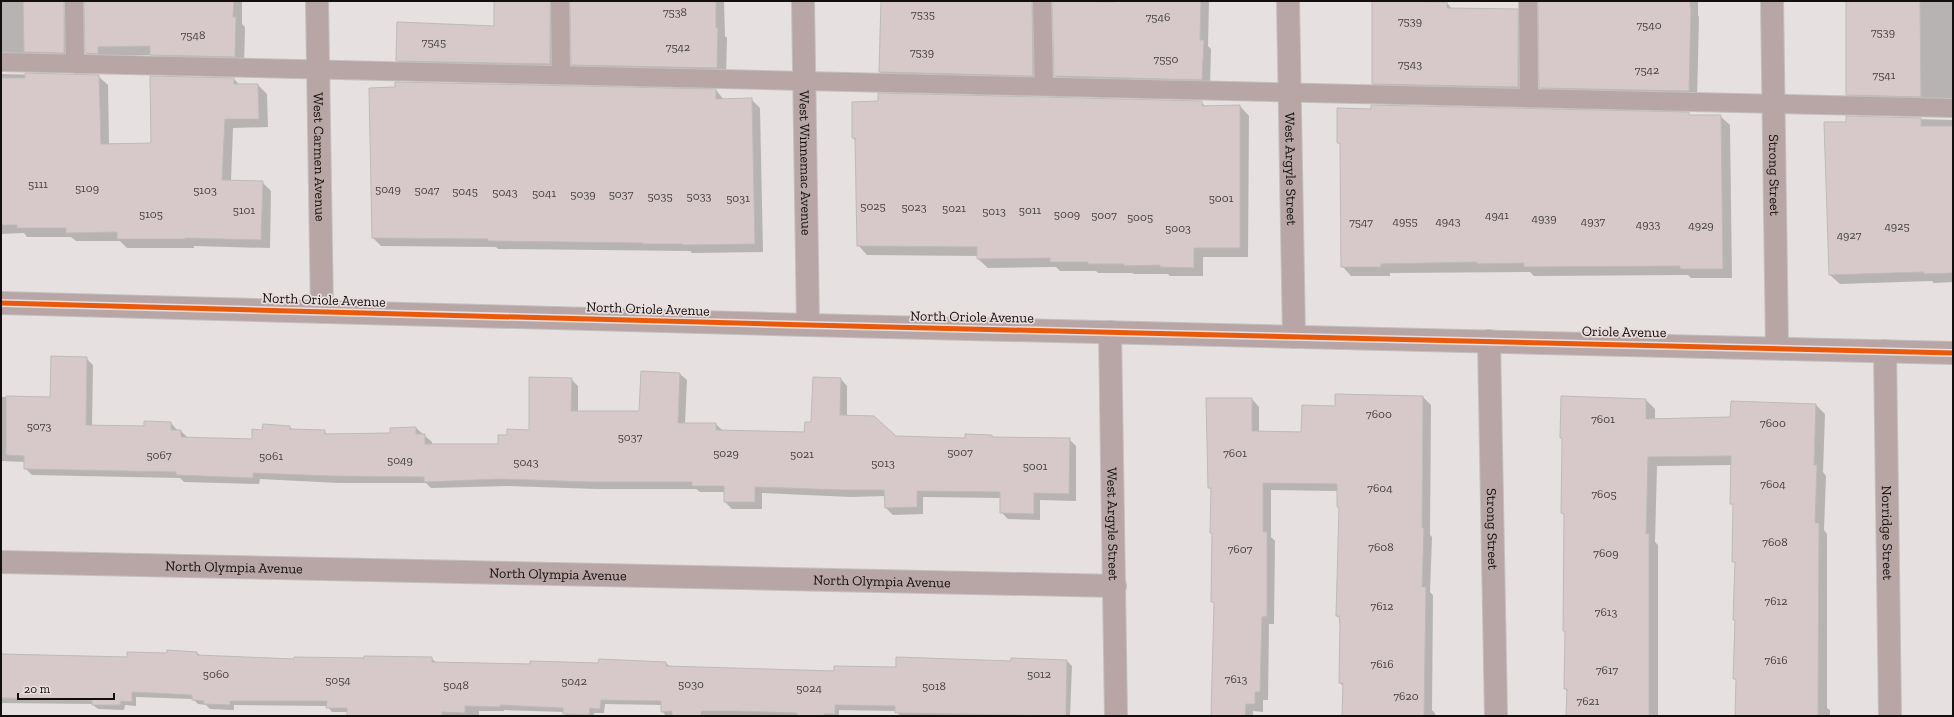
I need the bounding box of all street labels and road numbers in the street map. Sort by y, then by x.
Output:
street label: West Winnemac Avenue [796,90,815,236]
street label: West Carmen Avenue [310,92,329,222]
street label: West Argyle Street [1281,112,1301,227]
street label: Strong Street [1765,134,1784,217]
street label: North Oriole Avenue [262,289,387,311]
street label: North Oriole Avenue [586,298,711,320]
street label: North Oriole Avenue [910,307,1034,327]
street label: Oriole Avenue [1582,323,1667,341]
street label: West Argyle Street [1104,467,1122,582]
street label: Norridge Street [1878,485,1897,581]
street label: Strong Street [1483,488,1502,571]
street label: North Olympia Avenue [165,557,303,577]
street label: North Olympia Avenue [489,564,627,584]
street label: North Olympia Avenue [813,571,951,591]

